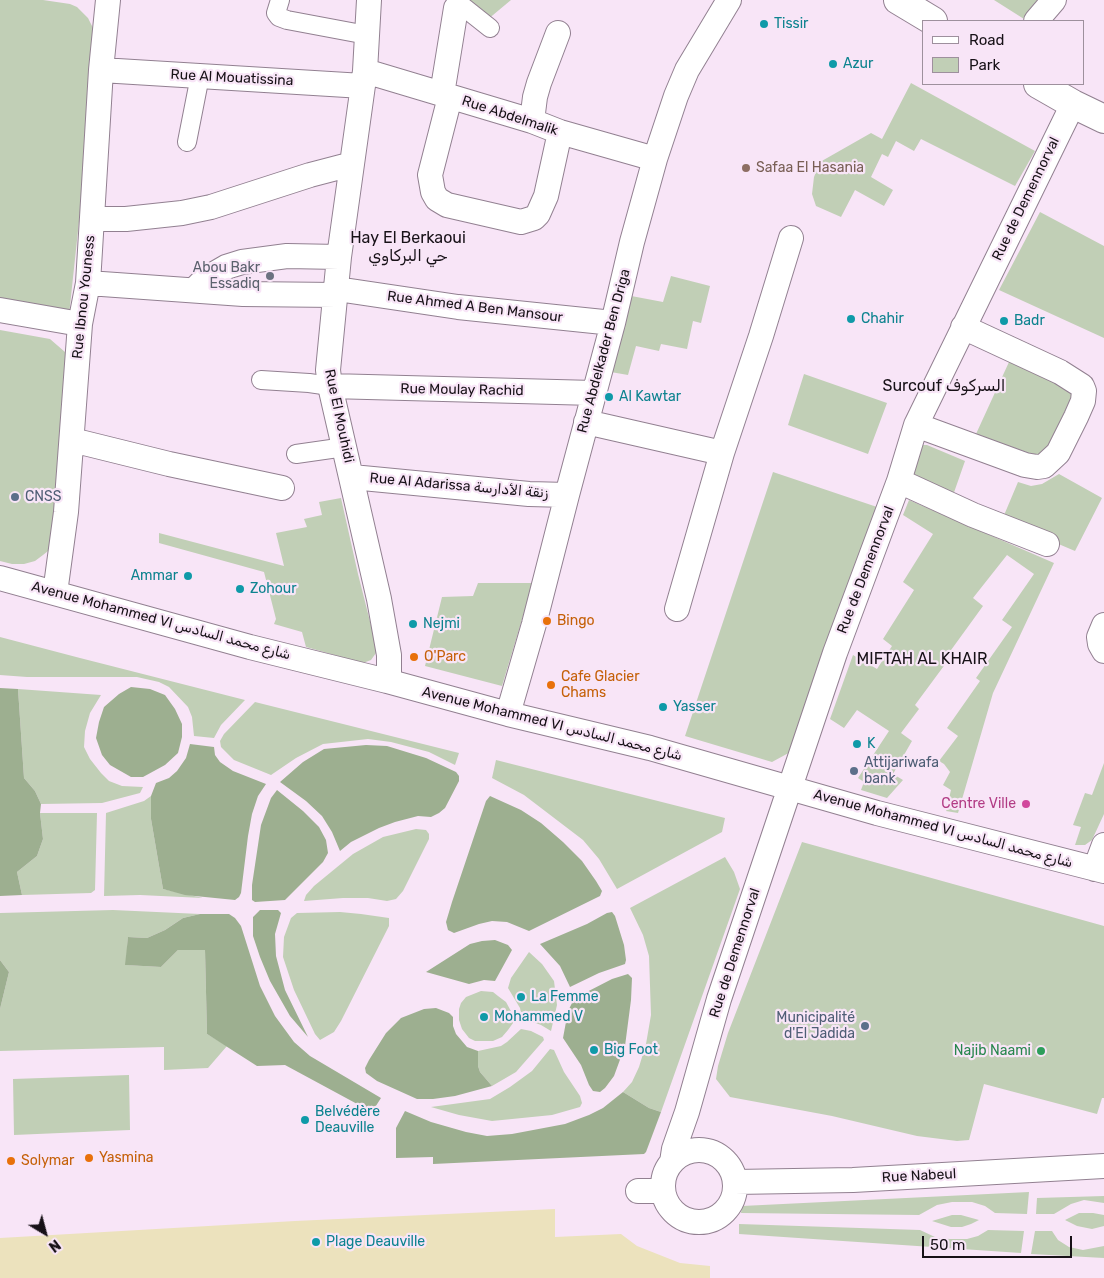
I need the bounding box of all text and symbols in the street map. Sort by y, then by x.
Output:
place label: Tissir [774,16,808,32]
marker: Tissir [758,18,770,30]
legend [922,20,1084,85]
text: Road [969,31,1005,49]
place label: Azur [843,56,873,72]
text: Park [969,56,1000,74]
marker: Azur [827,58,839,70]
street label: Rue Al Mouatissina [170,66,294,90]
street label: Rue Abdelmalik [460,93,560,139]
street label: Rue de Demennorval [989,135,1063,263]
place label: Safaa El Hasania [756,160,864,176]
marker: Safaa El Hasania [740,162,752,174]
district label: Hay El Berkaoui حي البركاوي [341,228,475,266]
street label: Rue Ibnou Youness [69,234,99,360]
place label: Abou Bakr Essadiq [193,260,260,292]
street label: Rue Abdelkader Ben Driga [574,267,634,435]
marker: Abou Bakr Essadiq [264,270,276,282]
street label: Rue Ahmed A Ben Mansour [386,288,564,326]
place label: Chahir [861,311,904,327]
marker: Chahir [845,313,857,325]
place label: Badr [1014,313,1045,329]
marker: Badr [998,315,1010,327]
street label: Rue El Mouhidi [321,368,357,464]
district label: Surcouf السركوف [883,376,1005,396]
street label: Rue Moulay Rachid [400,381,524,399]
place label: Al Kawtar [619,389,681,405]
marker: Al Kawtar [603,391,615,403]
street label: Rue Al Adarissa زنقة الأدارسة [369,470,549,502]
place label: CNSS [25,489,61,505]
marker: CNSS [9,491,21,503]
street label: Rue de Demennorval [834,504,898,636]
place label: Ammar [131,568,178,584]
marker: Ammar [182,570,194,582]
street label: Avenue Mohammed VI شارع محمد السادس [30,578,292,664]
place label: Zohour [250,581,297,597]
marker: Zohour [234,583,246,595]
place label: Bingo [557,613,595,629]
marker: Bingo [541,615,553,627]
place label: Nejmi [423,616,460,632]
marker: Nejmi [407,618,419,630]
place label: O'Parc [424,649,466,665]
district label: MIFTAH AL KHAIR [847,649,997,669]
marker: O'Parc [408,651,420,663]
place label: Cafe Glacier Chams [561,669,639,702]
marker: Cafe Glacier Chams [545,679,557,691]
street label: Avenue Mohammed VI شارع محمد السادس [420,683,684,765]
place label: Yasser [673,699,716,715]
marker: Yasser [657,701,669,713]
place label: K [867,736,875,752]
marker: K [851,738,863,750]
place label: Attijariwafa bank [864,755,939,788]
marker: Attijariwafa bank [848,765,860,777]
street label: Avenue Mohammed VI شارع محمد السادس [812,786,1074,872]
place label: Centre Ville [941,796,1016,812]
marker: Centre Ville [1020,798,1032,810]
street label: Rue de Demennorval [706,886,764,1020]
place label: La Femme [531,989,599,1005]
marker: La Femme [515,991,527,1003]
place label: Mohammed V [494,1009,583,1025]
place label: Municipalité d'El Jadida [776,1010,855,1042]
marker: Mohammed V [478,1011,490,1023]
marker: Municipalité d'El Jadida [859,1020,871,1032]
place label: Big Foot [604,1042,658,1058]
place label: Najib Naami [954,1043,1031,1059]
marker: Big Foot [588,1044,600,1056]
marker: Najib Naami [1035,1045,1047,1057]
place label: Belvédère Deauville [315,1104,380,1136]
marker: Belvédère Deauville [299,1114,311,1126]
place label: Yasmina [99,1150,154,1166]
marker: Yasmina [83,1152,95,1164]
place label: Solymar [21,1153,74,1169]
marker: Solymar [5,1155,17,1167]
street label: Rue Nabeul [881,1166,957,1186]
north arrow [20,1208,70,1258]
scale bar [924,1226,1074,1258]
place label: Plage Deauville [326,1234,425,1250]
text: N [45,1236,63,1255]
marker: Plage Deauville [310,1236,322,1248]
text: 50 m [930,1236,965,1254]

